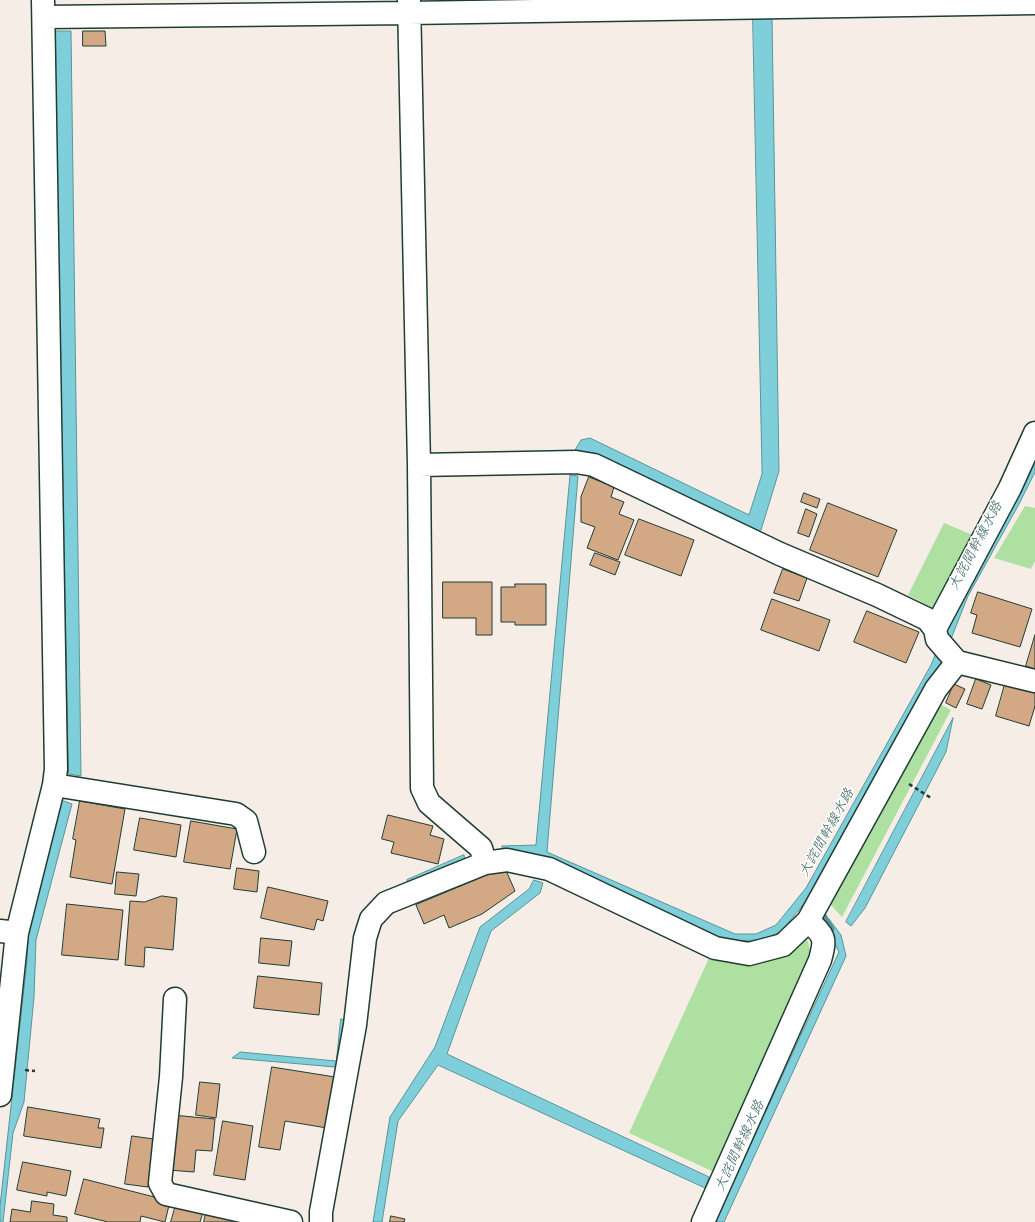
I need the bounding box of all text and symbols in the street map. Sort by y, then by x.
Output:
water label: 大詫間幹線水路 [946,499,1006,593]
water label: 大詫間幹線水路 [796,786,858,880]
water label: 大詫間幹線水路 [712,1098,768,1194]

